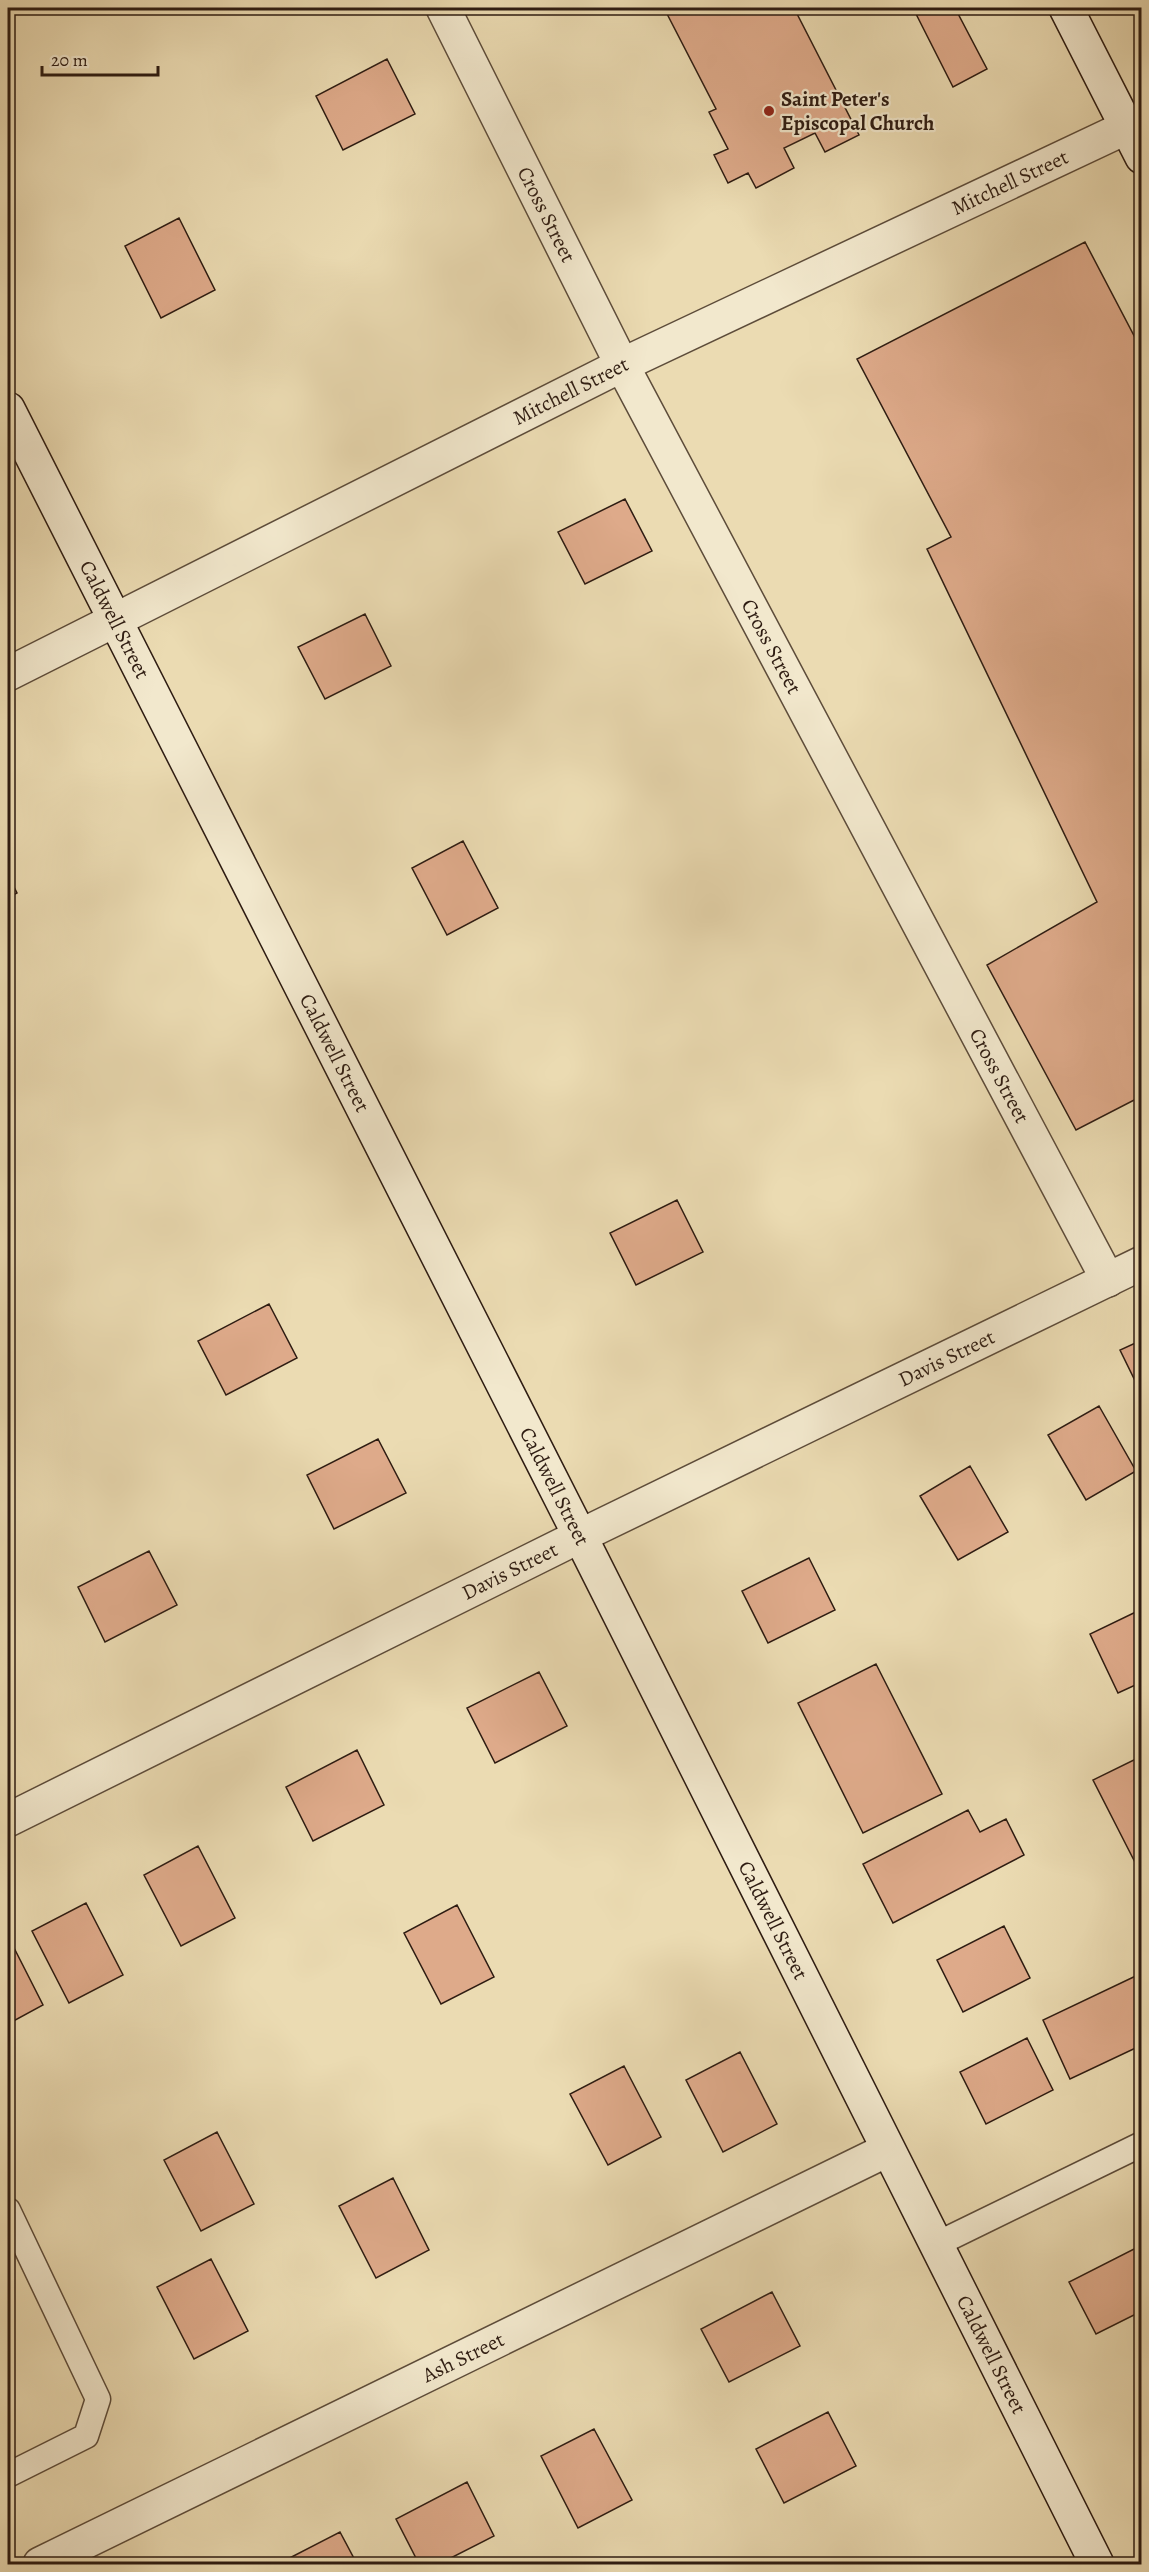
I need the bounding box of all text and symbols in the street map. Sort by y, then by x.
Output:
scale bar [42,39,158,77]
text: 20 m [51,48,88,72]
place label: Saint Peter's Episcopal Church [781,85,934,137]
marker: Saint Peter's Episcopal Church [762,104,776,118]
street label: Mitchell Street [947,143,1073,222]
street label: Cross Street [511,162,582,267]
street label: Mitchell Street [508,350,633,432]
street label: Caldwell Street [73,555,157,684]
street label: Cross Street [735,594,808,699]
street label: Caldwell Street [293,989,377,1117]
street label: Cross Street [963,1023,1036,1128]
street label: Davis Street [894,1323,999,1393]
street label: Caldwell Street [513,1422,597,1550]
street label: Davis Street [457,1535,562,1607]
street label: Caldwell Street [732,1856,815,1984]
street label: Caldwell Street [950,2290,1033,2419]
street label: Ash Street [417,2325,509,2389]

